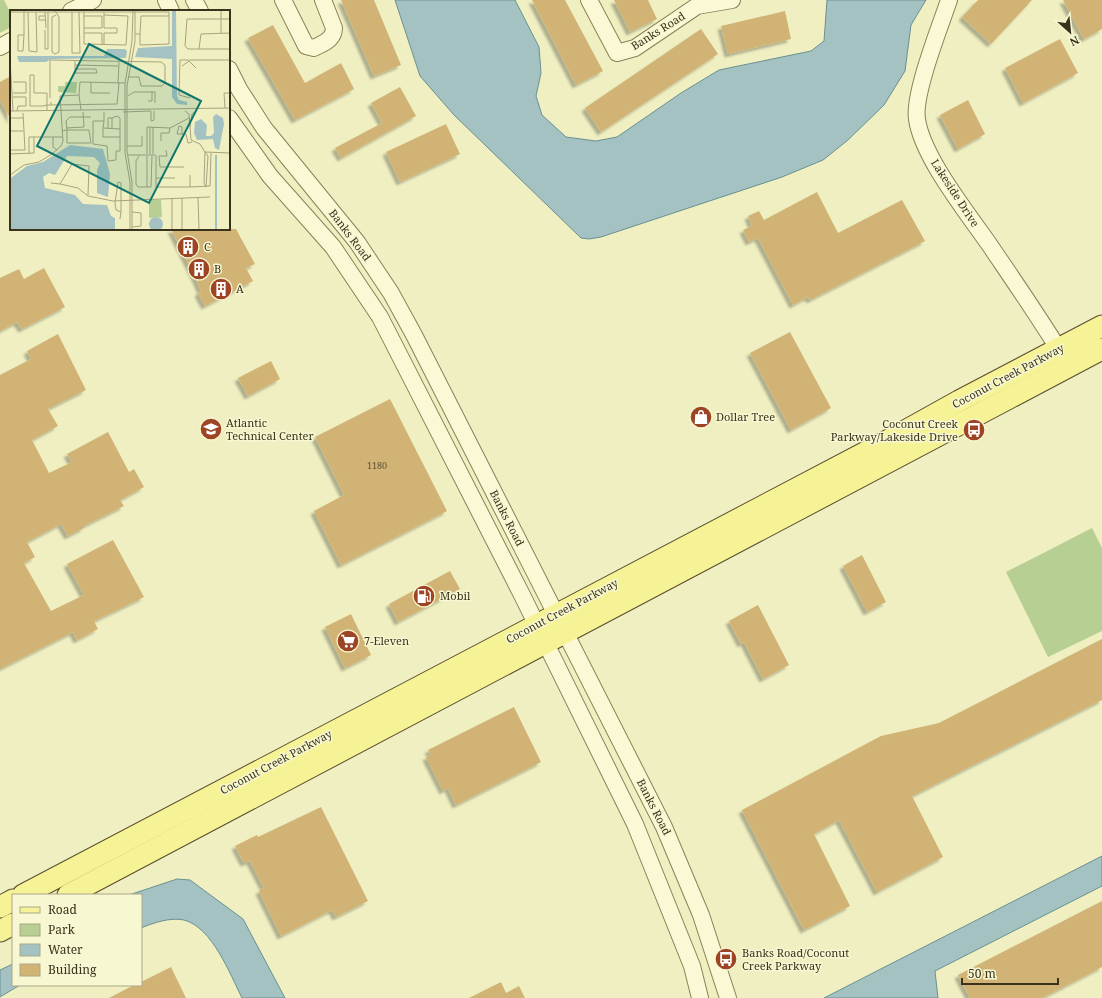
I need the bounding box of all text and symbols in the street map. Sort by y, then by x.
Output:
street label: Banks Road [628,8,688,53]
inset map [10,10,230,230]
north arrow [1050,12,1090,52]
text: N [1067,33,1082,50]
street label: Lakeside Drive [928,156,983,230]
street label: Banks Road [326,206,375,264]
building icon: C [175,234,201,260]
place label: C [204,239,211,254]
building icon: B [186,256,212,282]
place label: B [214,261,221,276]
building icon: A [208,276,234,302]
place label: A [236,281,244,296]
street label: Coconut Creek Parkway [949,339,1067,411]
shop icon: Dollar Tree [688,404,714,430]
place label: Dollar Tree [716,409,775,424]
place label: Atlantic Technical Center [226,415,314,443]
school or university icon: Atlantic Technical Center [198,416,224,442]
place label: Coconut Creek Parkway/Lakeside Drive [831,416,959,444]
bus stop icon: Coconut Creek Parkway/Lakeside Drive [961,417,987,443]
house number: 1180 [367,459,387,472]
street label: Banks Road [487,487,528,549]
street label: Coconut Creek Parkway [503,574,621,646]
fuel station icon: Mobil [411,583,437,609]
place label: Mobil [440,588,471,603]
supermarket icon: 7-Eleven [335,628,361,654]
place label: 7-Eleven [364,633,409,648]
street label: Coconut Creek Parkway [217,725,335,797]
street label: Banks Road [634,776,675,838]
legend [12,894,142,986]
text: Road [48,901,78,918]
text: Park [48,921,76,938]
text: Water [48,941,83,958]
place label: Banks Road/Coconut Creek Parkway [742,945,849,973]
bus stop icon: Banks Road/Coconut Creek Parkway [713,946,739,972]
scale bar [962,960,1058,986]
text: Building [48,961,97,978]
text: 50 m [968,965,996,982]

